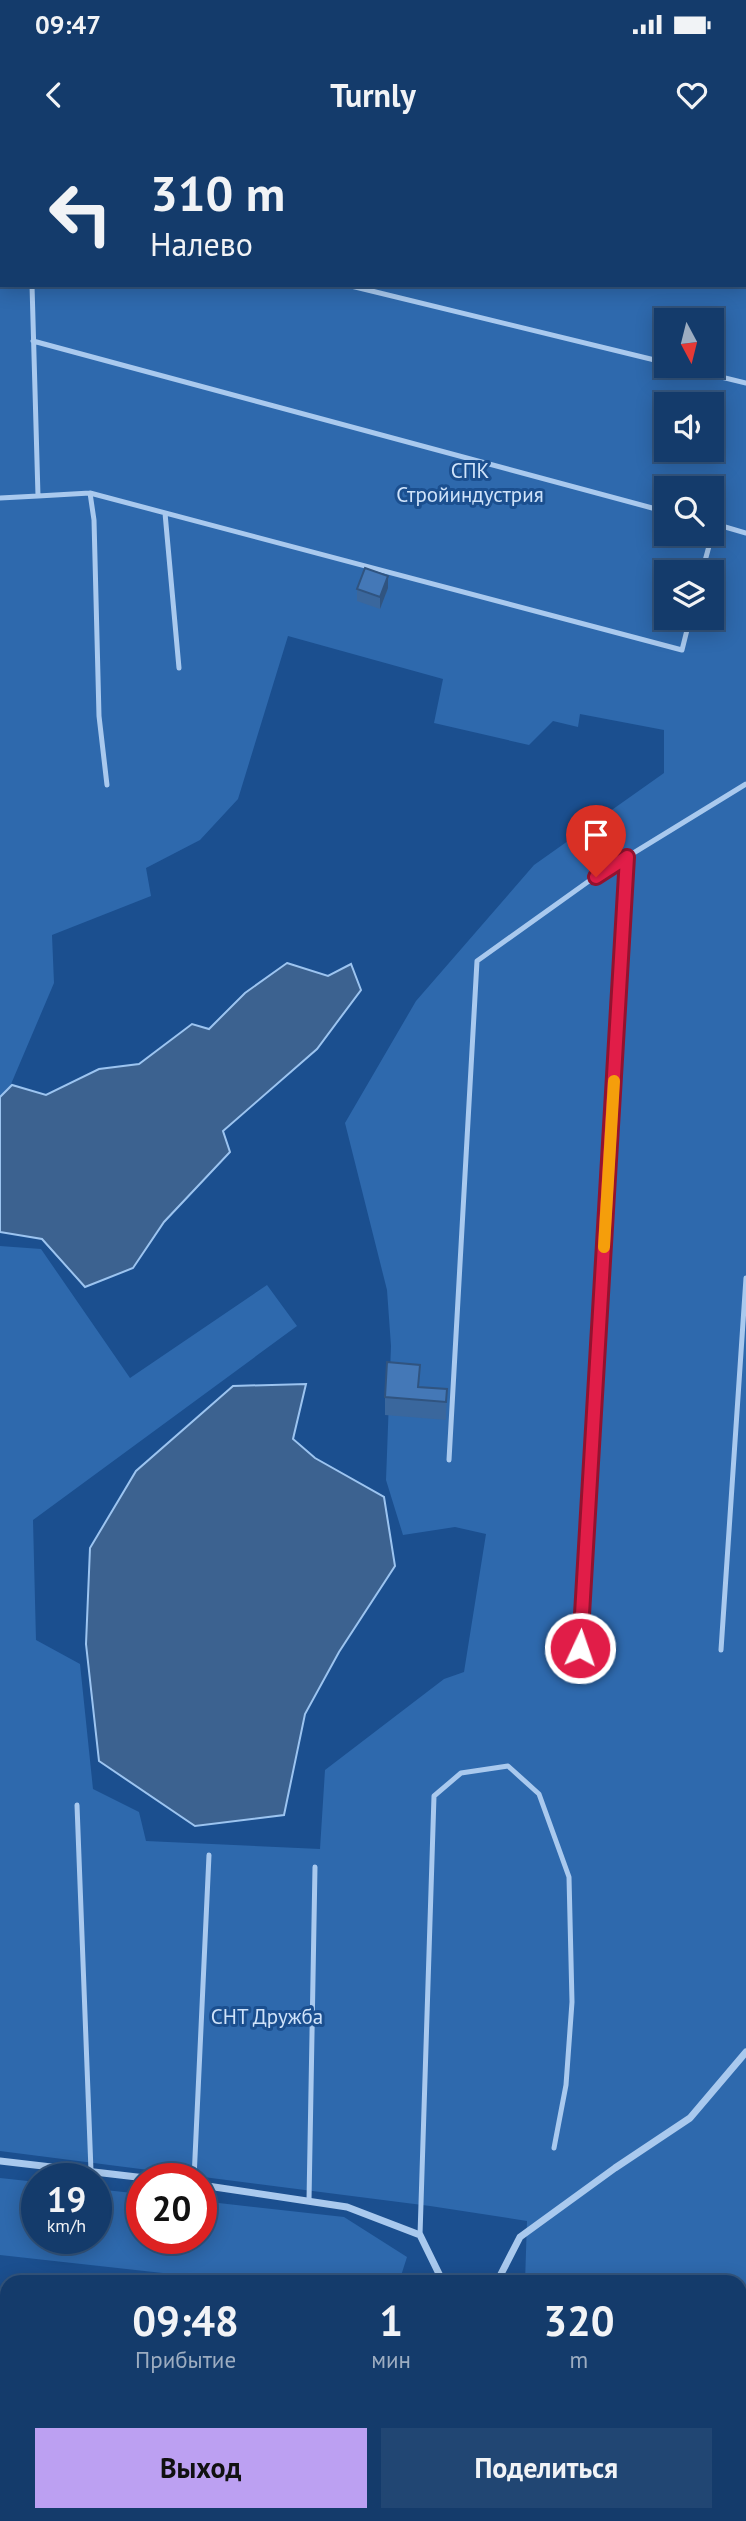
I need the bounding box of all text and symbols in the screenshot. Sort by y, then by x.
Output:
text: 09:47 [35,8,101,41]
text: Turnly [330,74,416,116]
icon: back [35,76,73,114]
icon: heart [673,76,711,114]
text: 310 m [150,161,285,225]
icon: left [35,168,126,259]
text: Налево [150,223,253,265]
north arrow [654,308,724,378]
map controls [654,308,724,630]
button: sound [654,392,724,462]
park label: СПК Стройиндустрия [396,457,544,508]
button: search [654,476,724,546]
button: layers [654,560,724,630]
pin [566,805,626,877]
icon: arrive [577,816,615,854]
position arrow [543,1611,617,1685]
park label: СНТ Дружба [211,2003,323,2030]
speed limit sign: 20 [126,2163,217,2254]
text: 19 [47,2176,86,2222]
text: km/h [47,2214,86,2237]
text: 09:48 [132,2293,239,2348]
text: 1 [379,2293,403,2348]
text: 320 [543,2293,615,2348]
text: Прибытие [135,2345,236,2374]
text: мин [371,2345,411,2374]
text: m [570,2345,588,2374]
button: Выход [35,2428,367,2508]
button: Поделиться [381,2428,712,2508]

